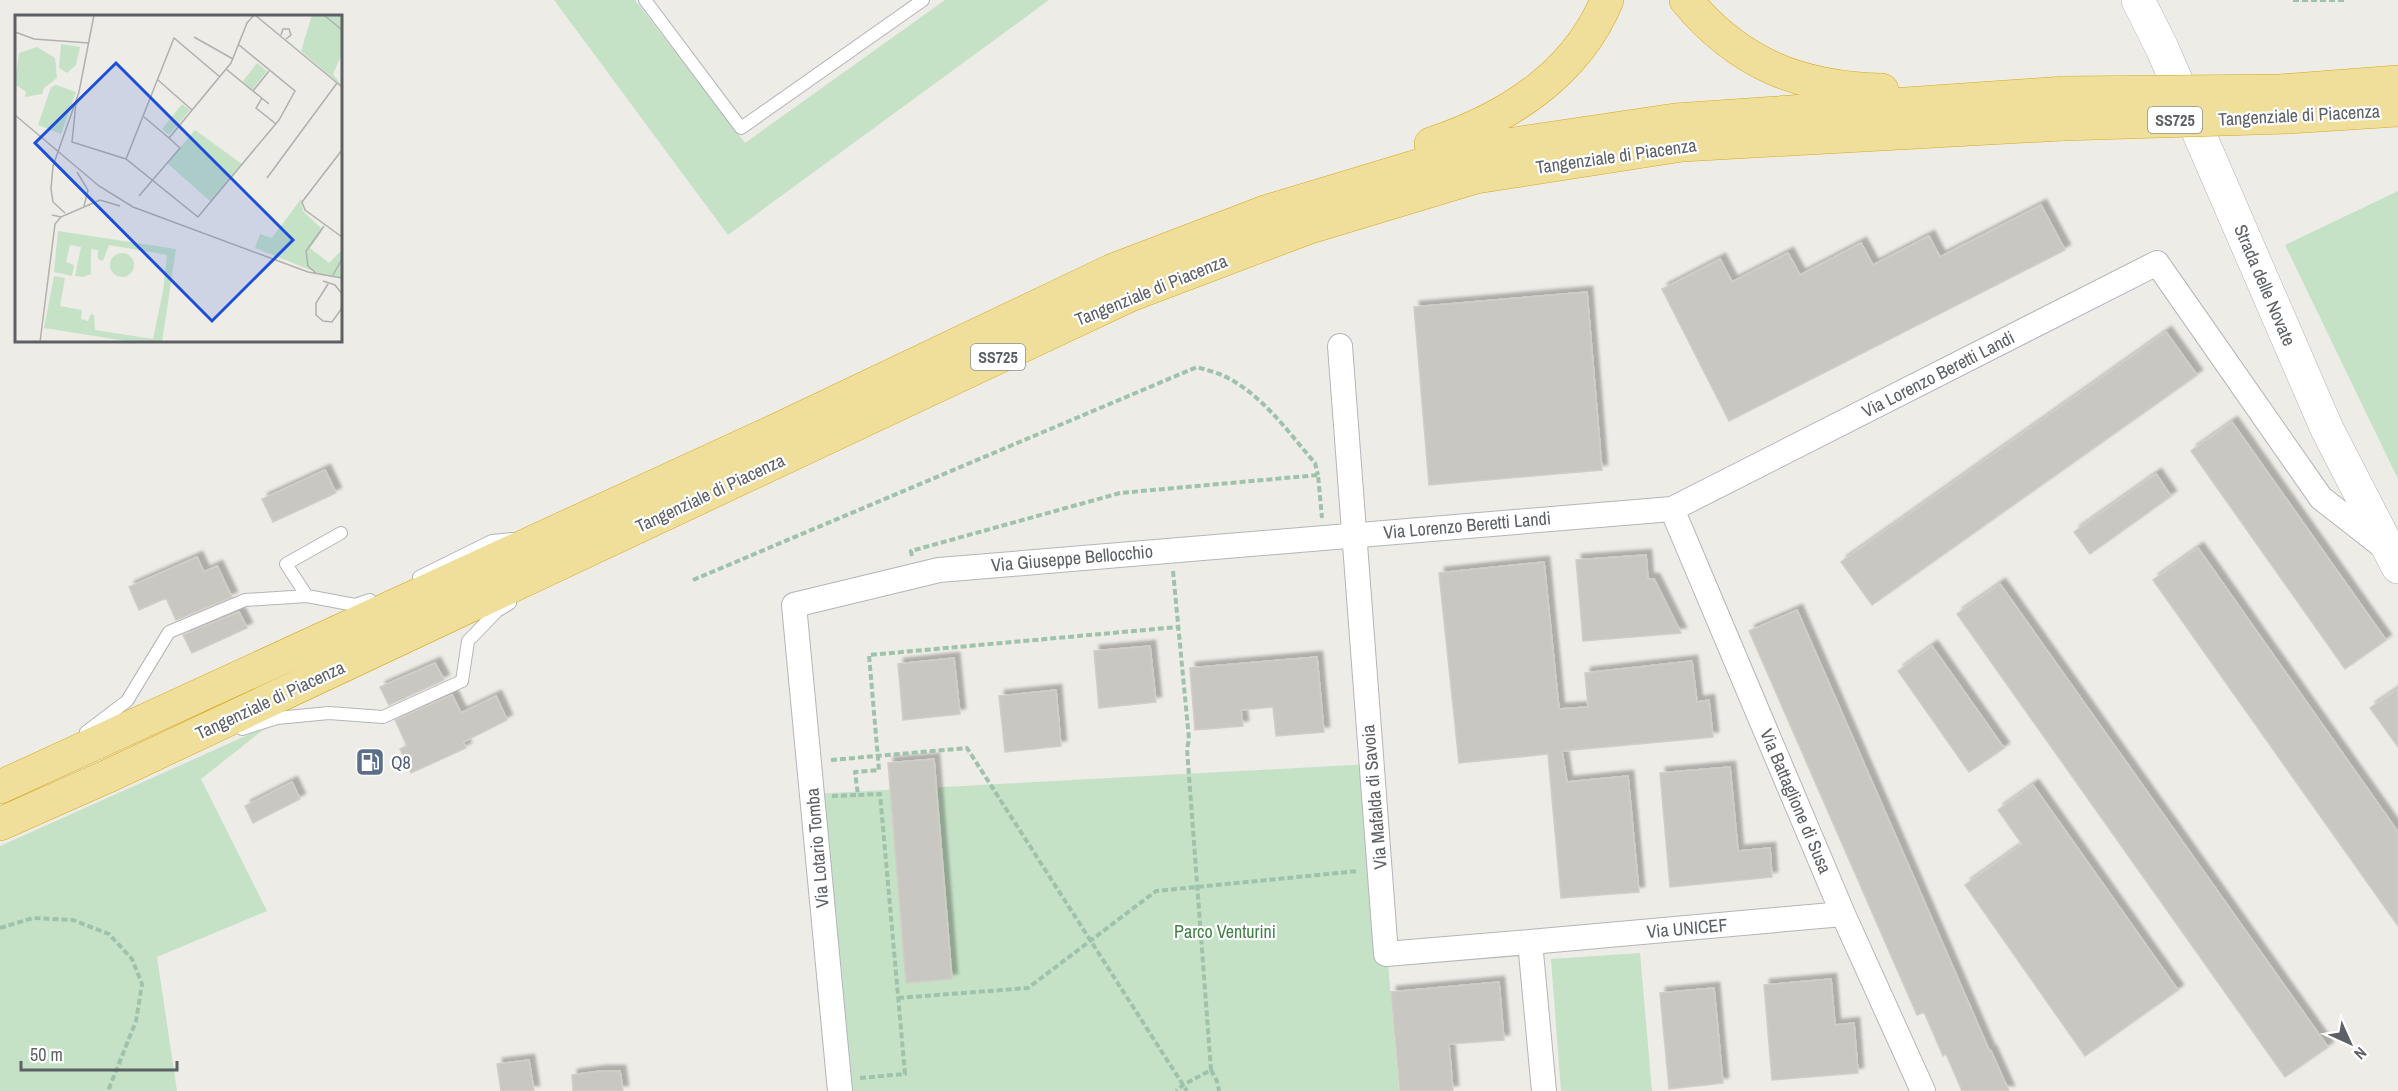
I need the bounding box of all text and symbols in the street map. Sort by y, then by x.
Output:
inset map [15,15,342,342]
street label: Tangenziale di Piacenza [2217,98,2381,132]
road number: SS725 [2148,107,2202,133]
street label: Tangenziale di Piacenza [1534,132,1698,180]
street label: Strada delle Novate [2228,220,2302,350]
street label: Tangenziale di Piacenza [1071,248,1231,332]
street label: Via Lorenzo Beretti Landi [1857,325,2019,423]
road number: SS725 [971,344,1025,370]
street label: Tangenziale di Piacenza [631,447,789,539]
street label: Via Lorenzo Beretti Landi [1382,505,1552,545]
street label: Via Giuseppe Bellocchio [990,538,1154,578]
street label: Tangenziale di Piacenza [191,654,349,746]
street label: Via Mafalda di Savoia [1355,724,1393,870]
street label: Via Battaglione di Susa [1754,725,1838,877]
fuel station icon: Q8 [354,746,386,778]
place label: Q8 [391,750,411,775]
street label: Via Lotario Tomba [799,787,835,909]
street label: Via UNICEF [1646,912,1728,944]
park label: Parco Venturini [1174,919,1276,944]
north arrow [2320,1013,2380,1073]
scale bar [21,1034,177,1072]
text: 50 m [30,1042,63,1067]
text: N [2349,1042,2372,1065]

